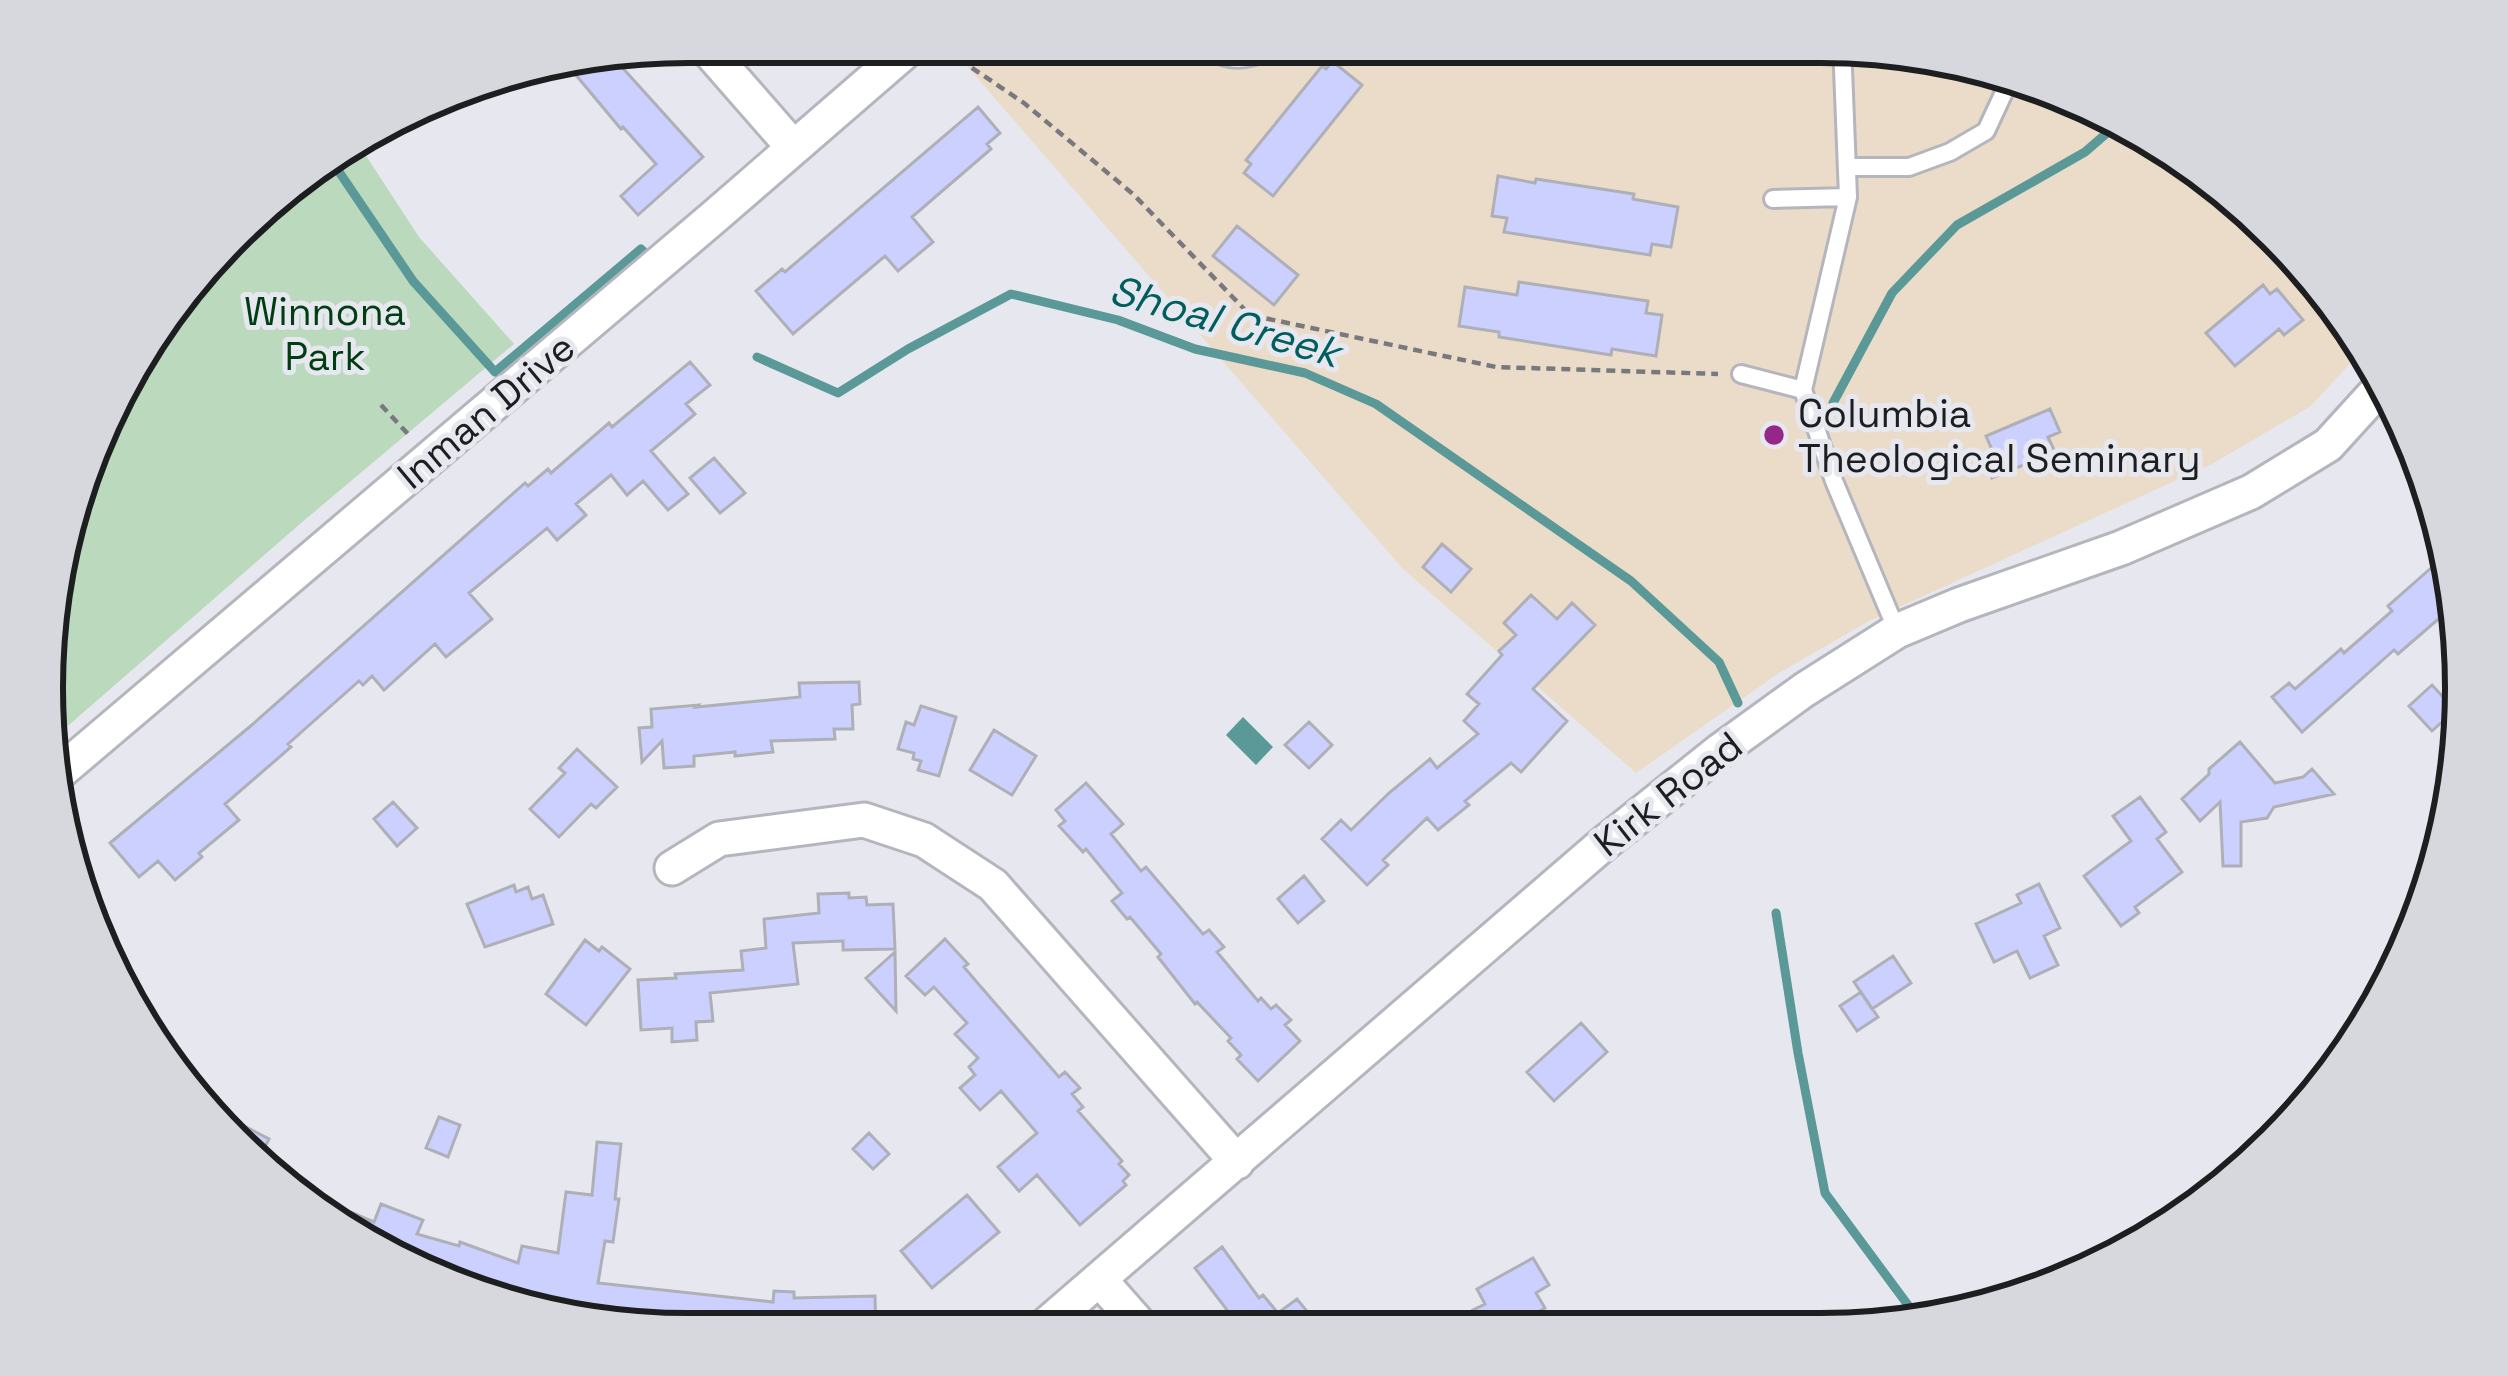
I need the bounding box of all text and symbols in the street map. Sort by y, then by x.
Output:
water label: Shoal Creek [1104,263,1350,380]
park label: Winnona Park [244,287,406,381]
street label: Inman Drive [387,323,585,499]
place label: Columbia Theological Seminary [1798,389,2201,483]
marker: Columbia Theological Seminary [1761,422,1787,448]
street label: Kirk Road [1584,721,1752,867]

